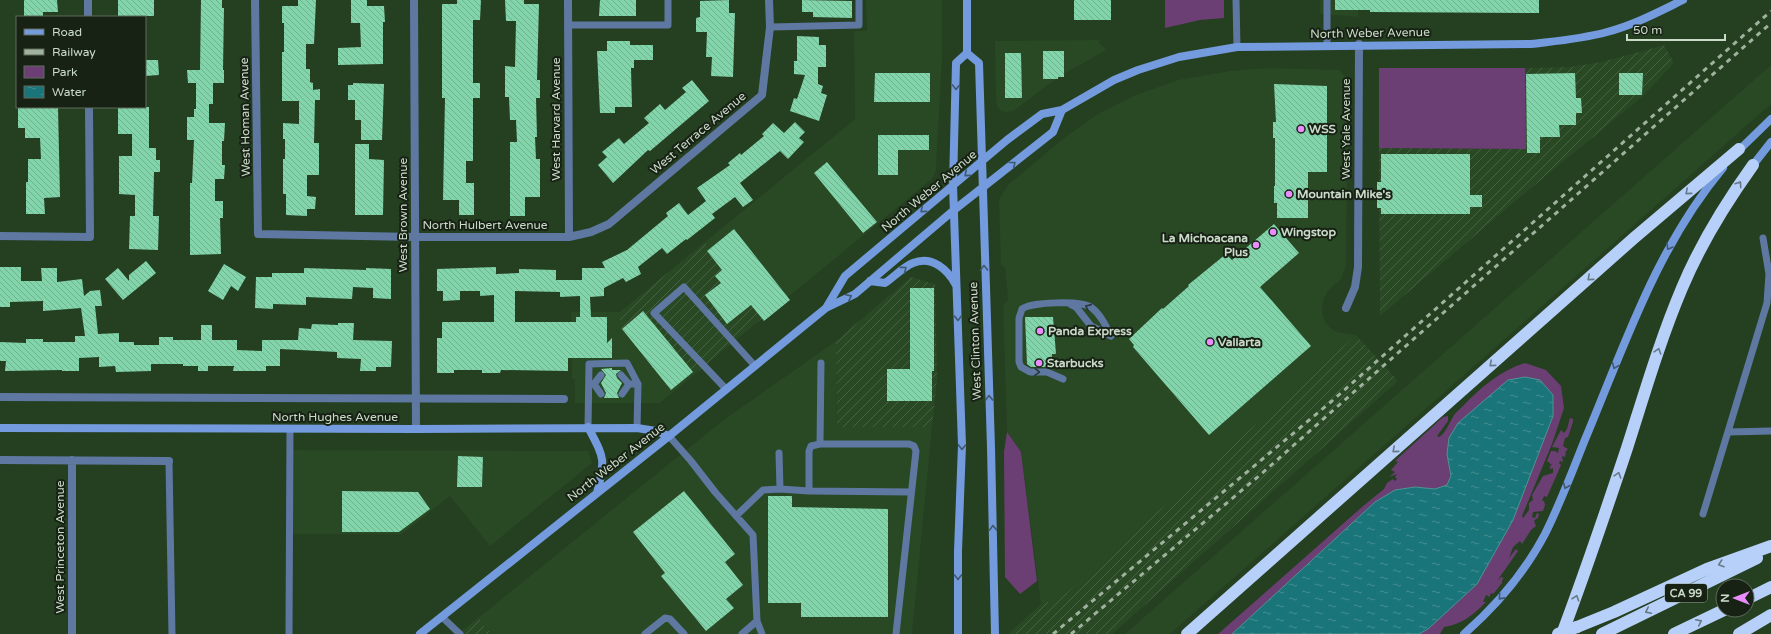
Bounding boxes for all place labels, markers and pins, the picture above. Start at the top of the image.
place label: WSS [1309,122,1337,136]
marker: WSS [1296,124,1306,134]
place label: Mountain Mike's [1297,187,1391,201]
marker: Mountain Mike's [1284,189,1294,199]
place label: Wingstop [1281,225,1336,240]
marker: Wingstop [1268,227,1278,237]
place label: La Michoacana Plus [1162,231,1248,259]
marker: La Michoacana Plus [1251,240,1261,250]
place label: Panda Express [1048,324,1132,339]
marker: Panda Express [1035,326,1045,336]
place label: Vallarta [1218,335,1261,349]
marker: Vallarta [1205,337,1215,347]
place label: Starbucks [1047,356,1104,370]
marker: Starbucks [1034,358,1044,368]

